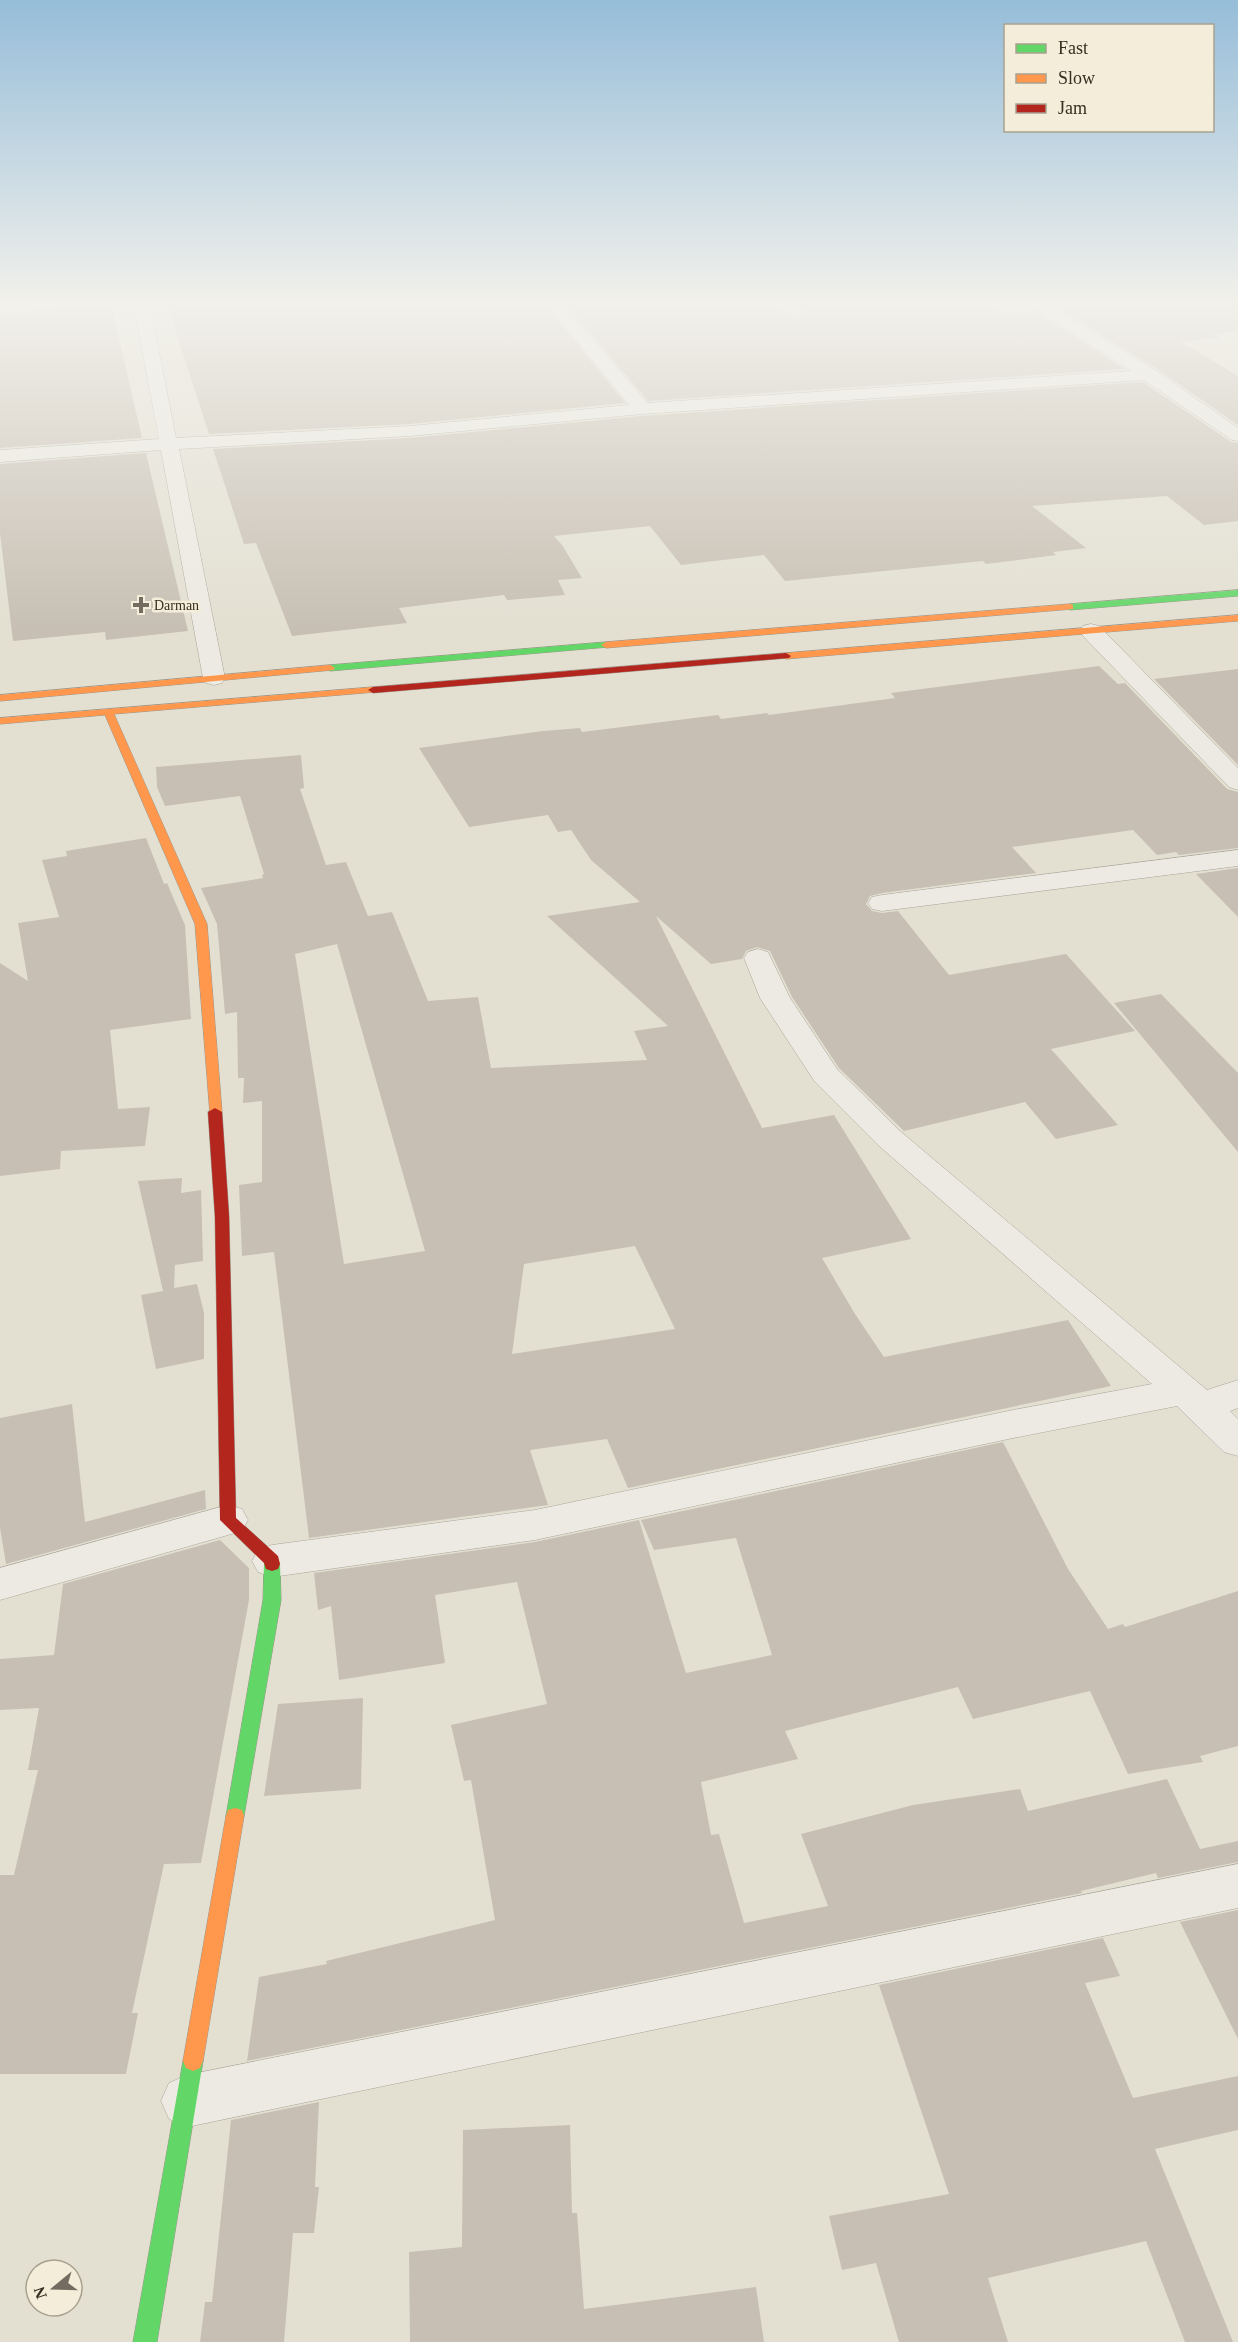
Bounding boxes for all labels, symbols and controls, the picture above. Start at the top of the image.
legend [1004,24,1214,132]
text: Fast [1058,38,1088,58]
text: Slow [1058,68,1095,88]
text: Jam [1058,98,1087,118]
marker: Darman [132,596,150,614]
place label: Darman [154,598,199,613]
north arrow [24,2258,84,2318]
text: N [30,2284,50,2301]

